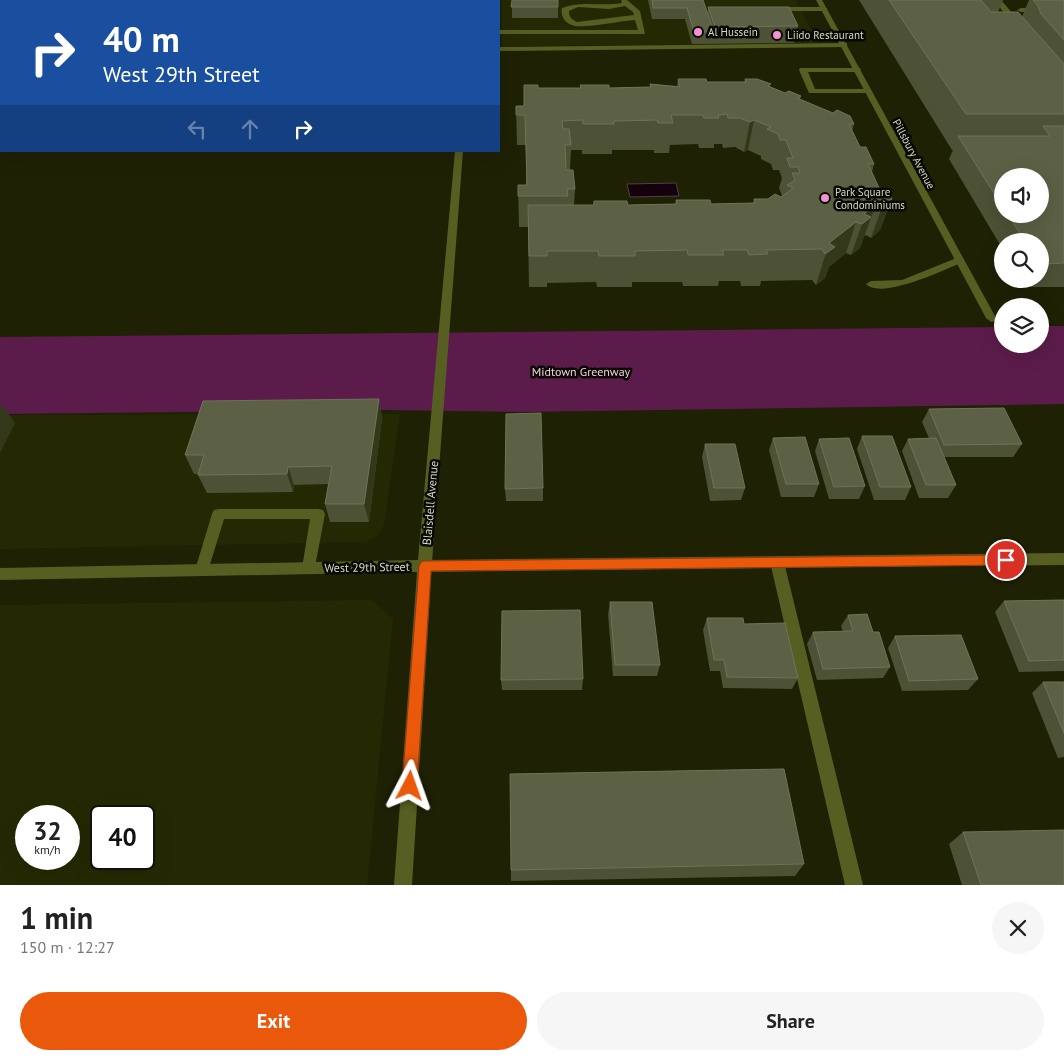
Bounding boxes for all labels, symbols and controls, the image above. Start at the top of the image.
text: 40 m [103,16,180,62]
icon: right [20,20,85,85]
place label: Al Hussein [708,25,758,39]
marker: Al Hussein [692,26,704,38]
place label: Liido Restaurant [787,28,864,42]
marker: Liido Restaurant [771,29,783,41]
text: West 29th Street [103,60,260,88]
icon: left [183,115,211,143]
icon: ahead [236,115,264,143]
icon: right [289,115,317,143]
street label: Pillsbury Avenue [890,117,939,192]
map controls [994,168,1049,353]
button: sound [994,168,1049,223]
place label: Park Square Condominiums [835,185,905,212]
marker: Park Square Condominiums [819,192,831,204]
button: search [994,233,1049,288]
button: layers [994,298,1049,353]
park label: Midtown Greenway [532,364,631,379]
street label: Blaisdell Avenue [419,460,441,546]
pin [985,539,1027,581]
icon: arrive [992,546,1020,574]
street label: West 29th Street [324,559,410,575]
position arrow [383,759,435,811]
speed limit sign: 40 [90,805,155,870]
text: 32 [33,815,62,847]
text: km/h [34,842,61,857]
text: 1 min [20,898,93,937]
button: close [992,902,1044,954]
text: 150 m · 12:27 [20,937,115,957]
button: Exit [20,992,527,1050]
button: Share [537,992,1044,1050]

